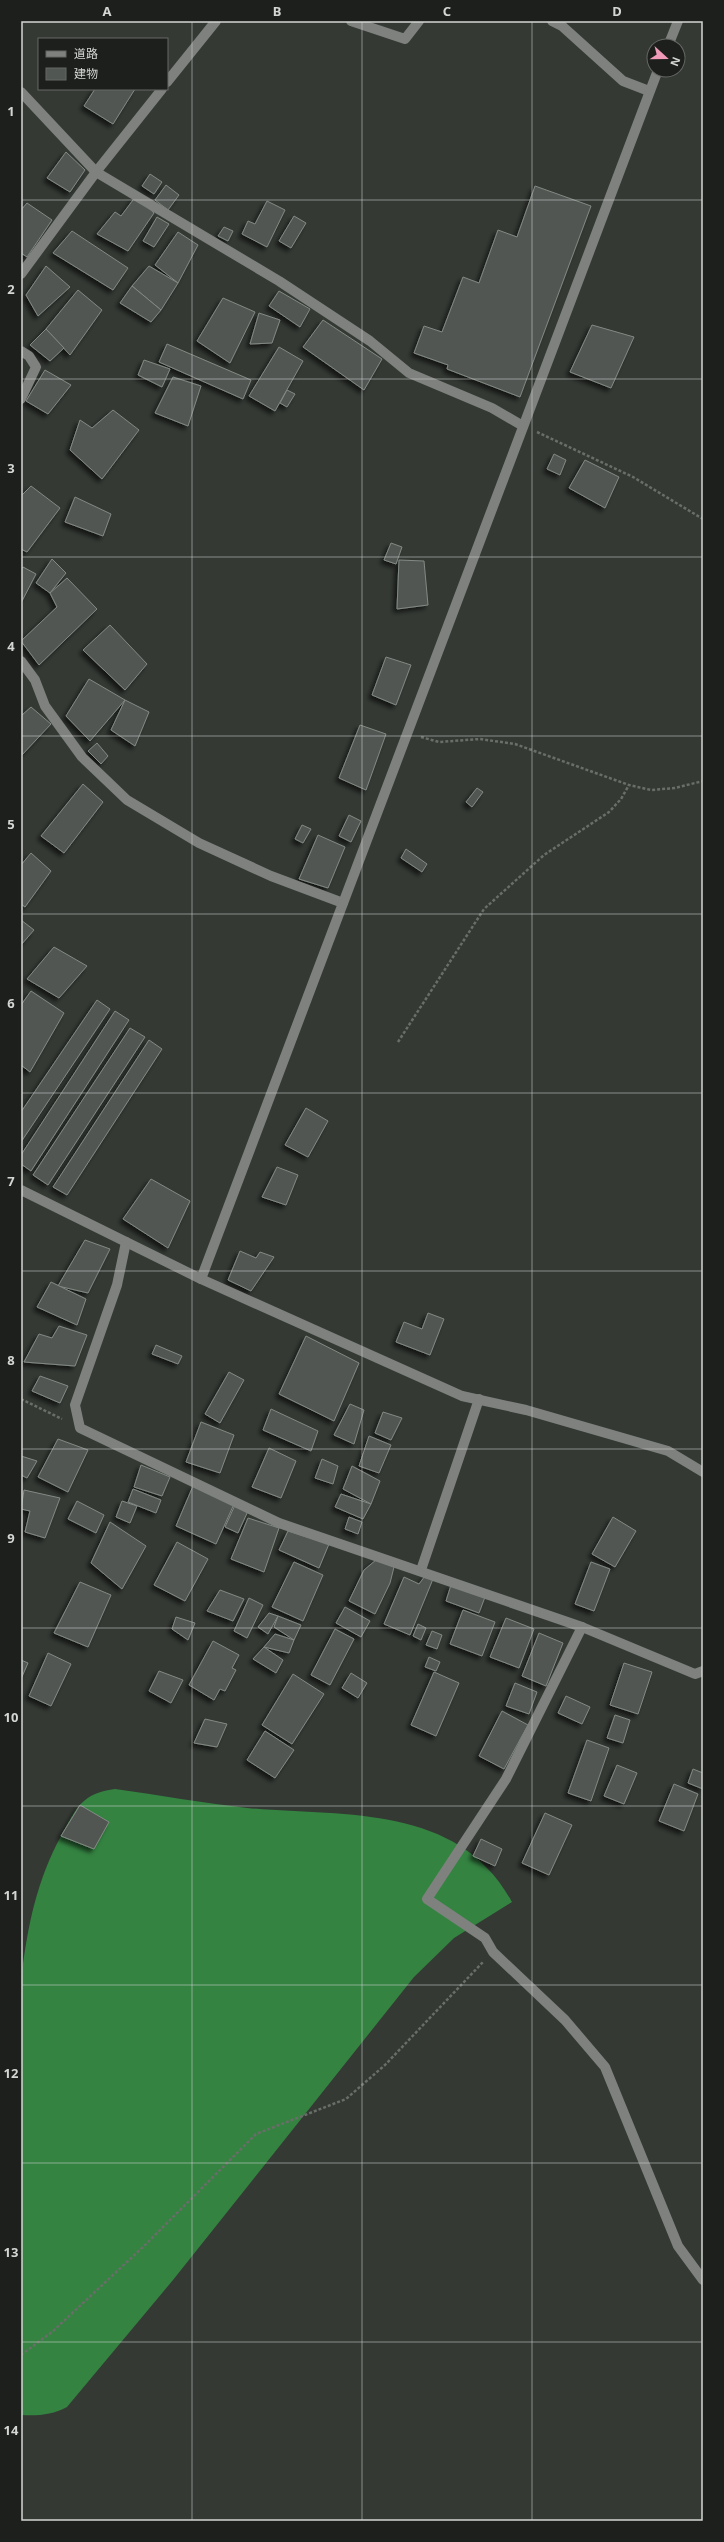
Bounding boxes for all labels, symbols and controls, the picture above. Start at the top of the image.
text: A [103,2,112,20]
text: B [273,2,281,20]
text: C [443,2,451,20]
text: D [612,2,622,20]
legend [38,38,168,90]
north arrow [646,38,686,78]
text: 道路 [74,45,98,62]
text: N [667,55,684,69]
text: 建物 [74,65,98,82]
text: 1 [7,102,15,120]
text: 2 [7,280,15,298]
text: 3 [7,459,15,477]
text: 4 [7,637,15,655]
text: 5 [7,815,15,833]
text: 6 [7,994,15,1012]
text: 7 [7,1172,15,1190]
text: 8 [7,1351,15,1369]
text: 9 [7,1529,15,1547]
text: 10 [4,1708,18,1726]
text: 11 [4,1886,18,1904]
text: 12 [4,2064,18,2082]
text: 13 [4,2243,18,2261]
text: 14 [4,2421,19,2439]

